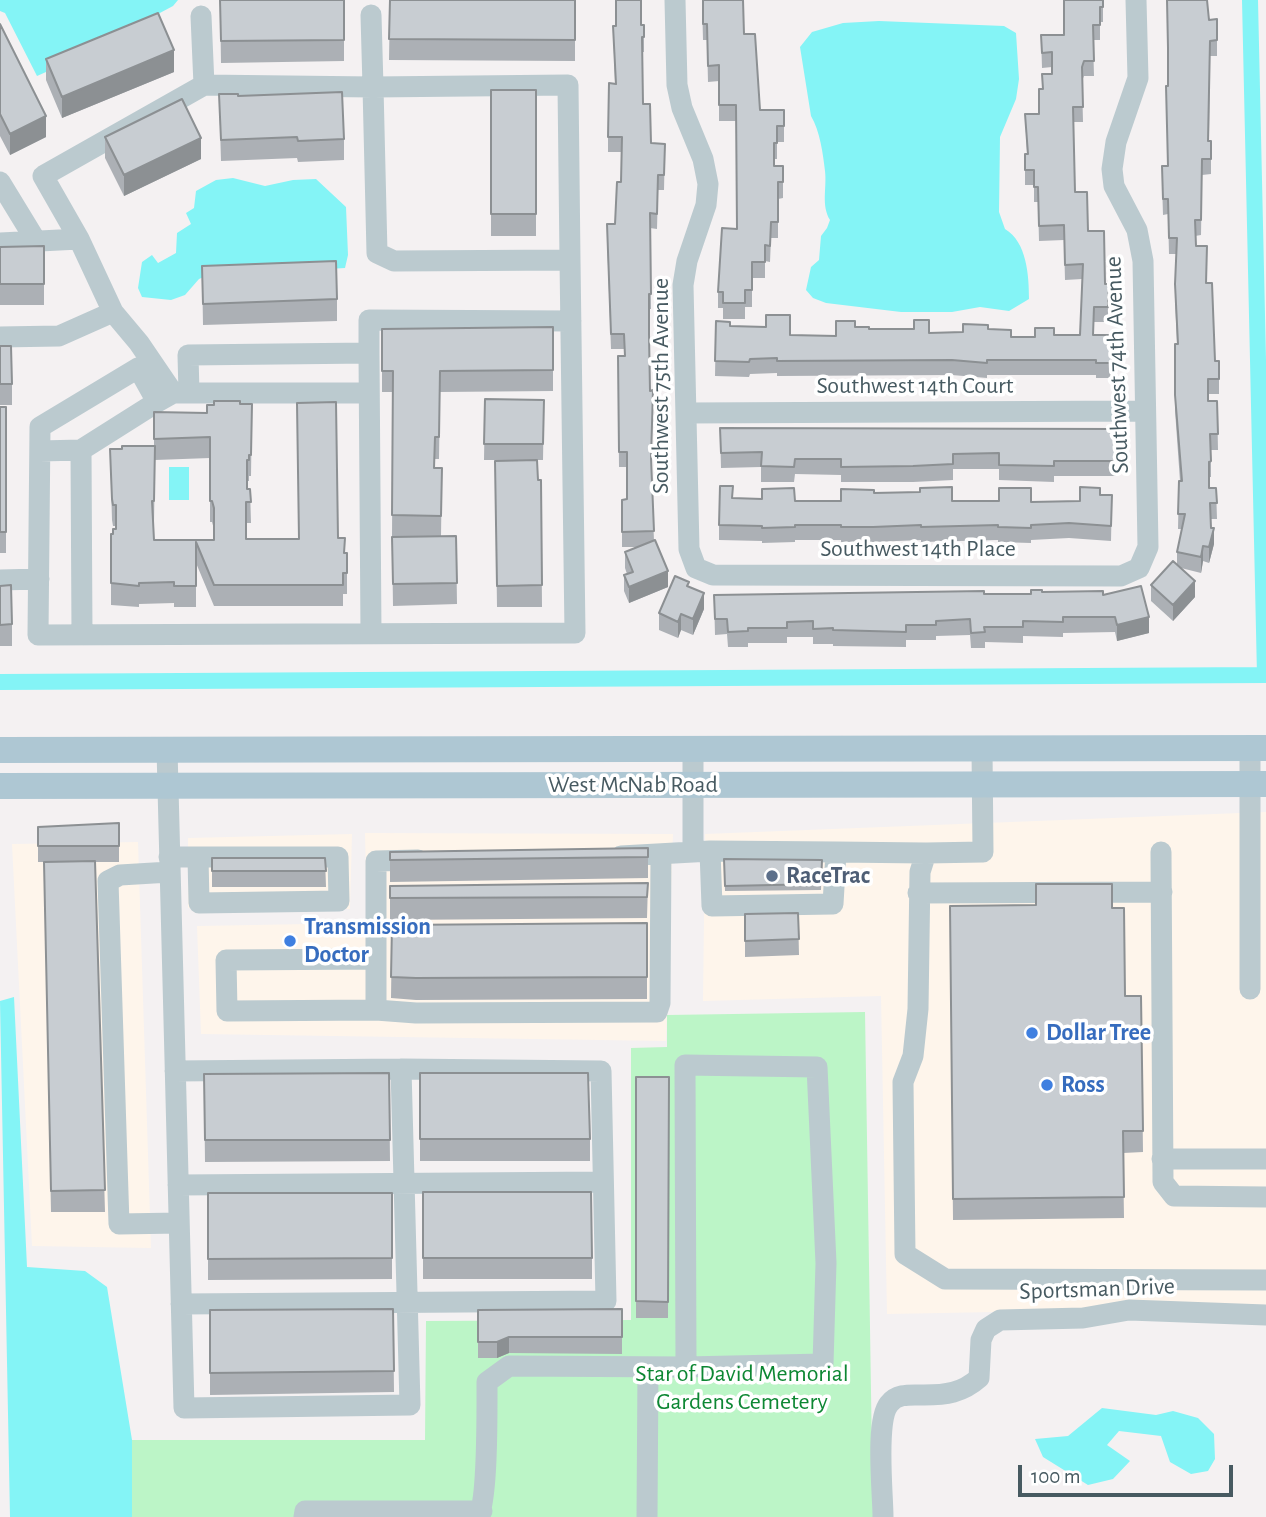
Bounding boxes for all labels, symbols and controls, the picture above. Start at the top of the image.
street label: Southwest 74th Avenue [1099,256,1135,474]
street label: Southwest 75th Avenue [647,278,675,494]
street label: Southwest 14th Court [816,372,1014,400]
street label: Southwest 14th Place [820,535,1016,563]
street label: West McNab Road [548,771,718,799]
place label: RaceTrac [786,862,870,890]
marker: RaceTrac [764,868,780,884]
place label: Transmission Doctor [304,913,431,969]
marker: Transmission Doctor [282,933,298,949]
place label: Dollar Tree [1046,1019,1151,1047]
marker: Dollar Tree [1024,1025,1040,1041]
place label: Ross [1061,1071,1105,1099]
marker: Ross [1039,1077,1055,1093]
street label: Sportsman Drive [1019,1272,1175,1306]
park label: Star of David Memorial Gardens Cemetery [635,1360,849,1416]
scale bar [1021,1450,1236,1494]
text: 100 m [1031,1466,1081,1487]

